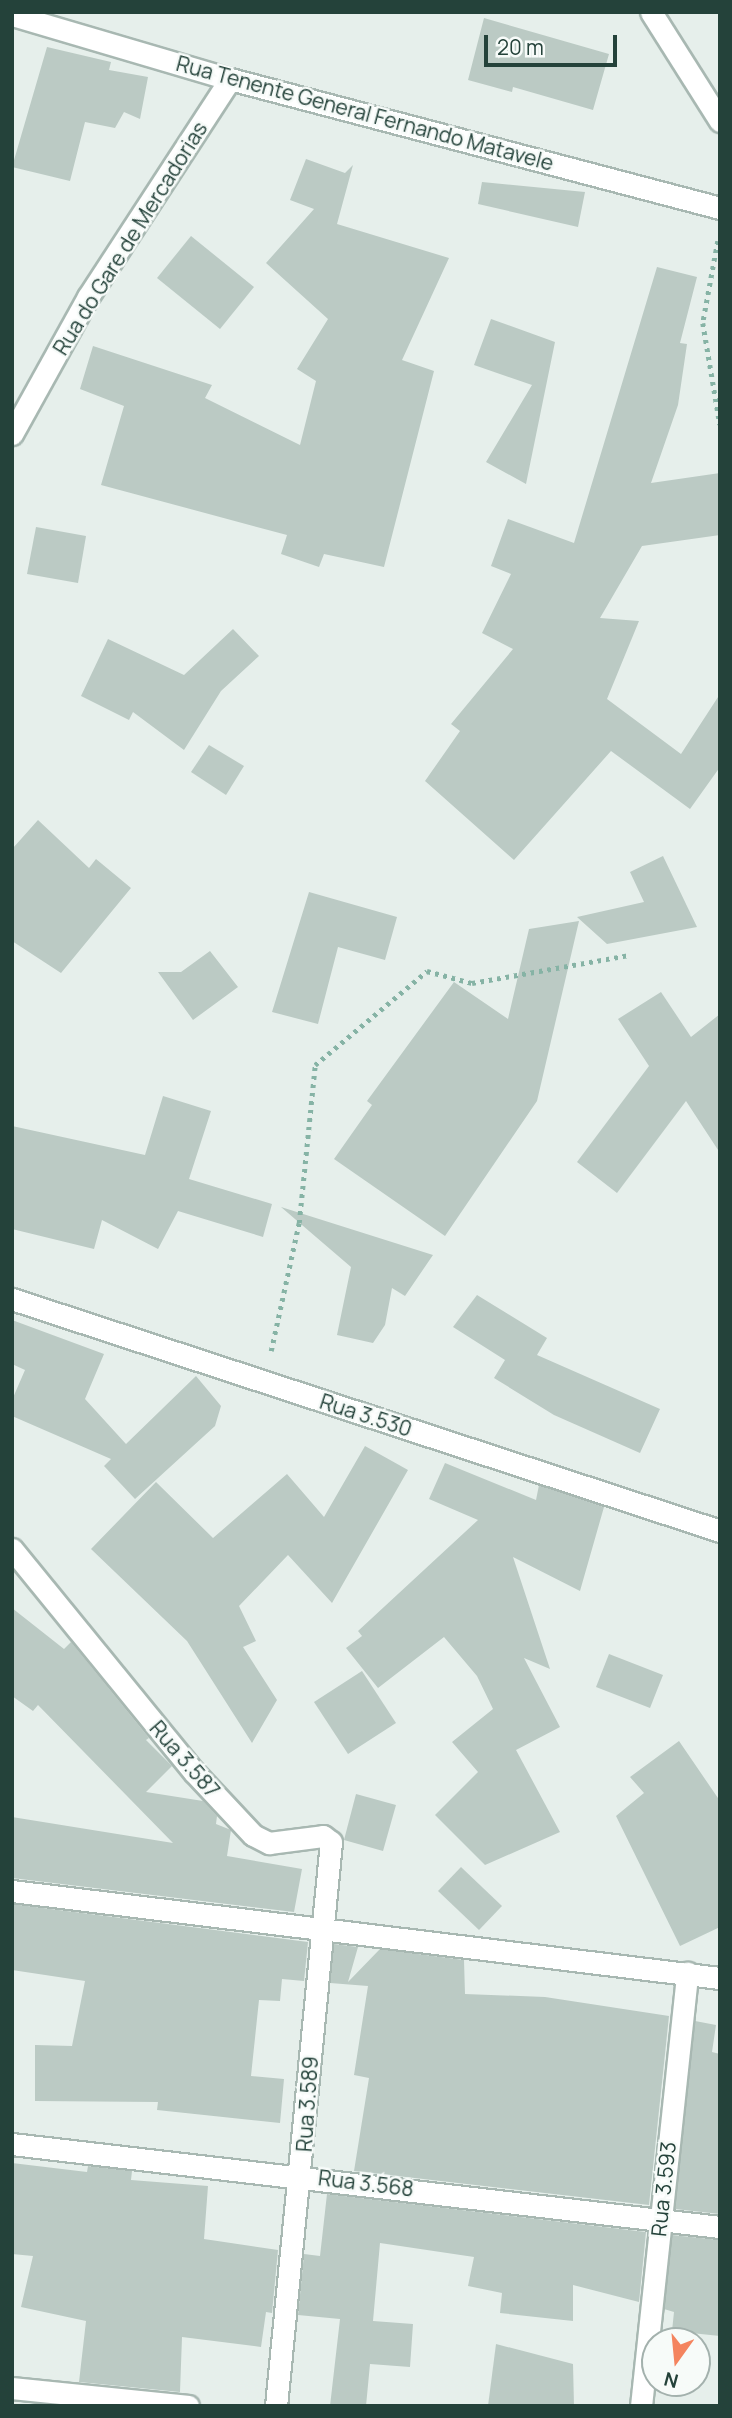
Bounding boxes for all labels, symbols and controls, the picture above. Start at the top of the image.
scale bar [487,21,620,65]
text: 20 m [497,33,544,61]
street label: Rua Tenente General Fernando Matavele [174,50,556,176]
street label: Rua do Gare de Mercadorias [48,117,212,359]
street label: Rua 3.530 [317,1388,415,1442]
street label: Rua 3.587 [145,1715,225,1803]
street label: Rua 3.589 [291,2055,323,2153]
street label: Rua 3.593 [645,2140,681,2238]
street label: Rua 3.568 [317,2165,415,2201]
north arrow [641,2327,711,2397]
text: N [661,2366,681,2395]

